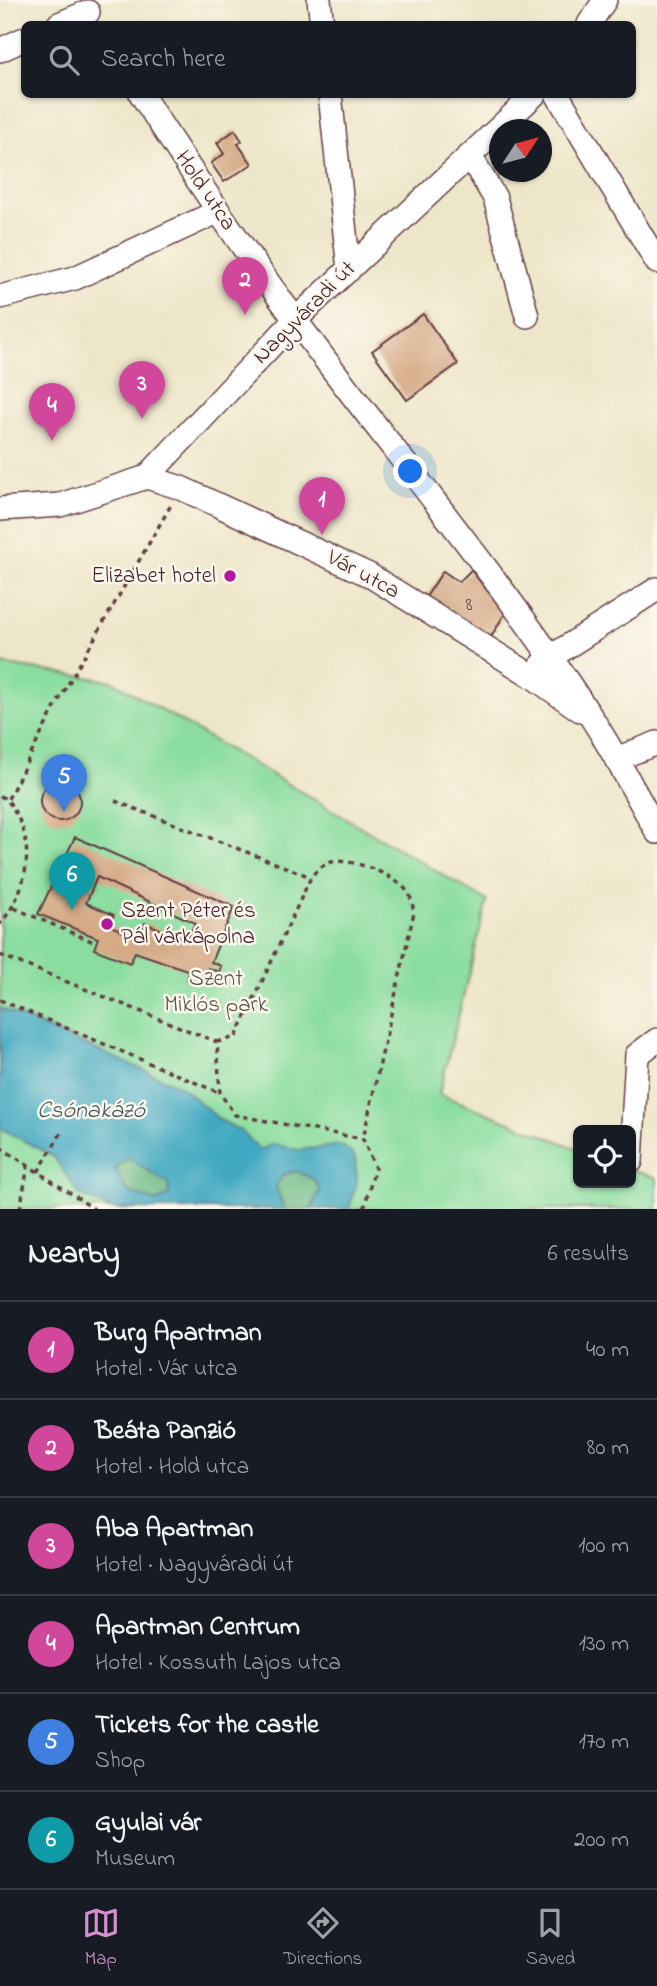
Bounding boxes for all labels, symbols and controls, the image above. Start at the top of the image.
search box [21,21,636,98]
icon: search [45,41,83,79]
text: Search here [101,41,226,79]
north arrow [489,119,552,182]
street label: Hold utca [166,144,244,238]
street label: Nagyváradi út [246,253,366,374]
pin: 2 [222,257,268,315]
pin: 3 [119,361,165,419]
pin: 4 [29,383,75,441]
your location [393,454,427,488]
pin: 1 [299,477,345,535]
street label: Vár utca [320,541,406,608]
place label: Elizabet hotel [91,560,216,593]
marker: Elizabet hotel [222,568,238,584]
house number: 8 [465,592,473,619]
pin: 5 [41,754,87,812]
pin: 6 [49,852,95,910]
place label: Szent Péter és Pál várkápolna [121,895,256,954]
marker: Szent Péter és Pál várkápolna [99,916,115,932]
park label: Szent Miklós park [164,963,269,1022]
water label: Csónakázó [37,1094,146,1129]
map controls [573,1125,636,1188]
button: locate [573,1125,636,1188]
text: Nearby [28,1233,120,1277]
text: 6 results [548,1238,629,1271]
text: Burg Apartman [95,1315,262,1353]
text: 1 [47,1334,55,1367]
text: 40 m [586,1334,629,1367]
text: Hotel · Vár utca [95,1353,237,1386]
text: Beáta Panzió [95,1413,236,1451]
text: 2 [45,1432,57,1465]
text: 80 m [587,1432,629,1465]
text: Hotel · Hold utca [95,1451,249,1484]
text: Aba Apartman [95,1511,253,1549]
text: 3 [46,1530,56,1563]
text: 100 m [578,1530,629,1563]
text: Hotel · Nagyváradi út [95,1549,293,1582]
text: Apartman Centrum [95,1609,300,1647]
text: 4 [46,1628,56,1661]
text: 130 m [579,1628,629,1661]
text: Hotel · Kossuth Lajos utca [95,1647,341,1680]
text: Tickets for the castle [95,1707,319,1745]
text: 5 [44,1726,58,1759]
text: 170 m [579,1726,629,1759]
text: Shop [95,1745,145,1778]
text: Gyulai vár [95,1805,201,1843]
text: 6 [46,1824,56,1857]
text: 200 m [574,1824,629,1857]
text: Museum [95,1843,175,1876]
tab: Map [82,1904,120,1973]
tab: Directions [283,1904,362,1973]
tab: Saved [526,1904,575,1973]

